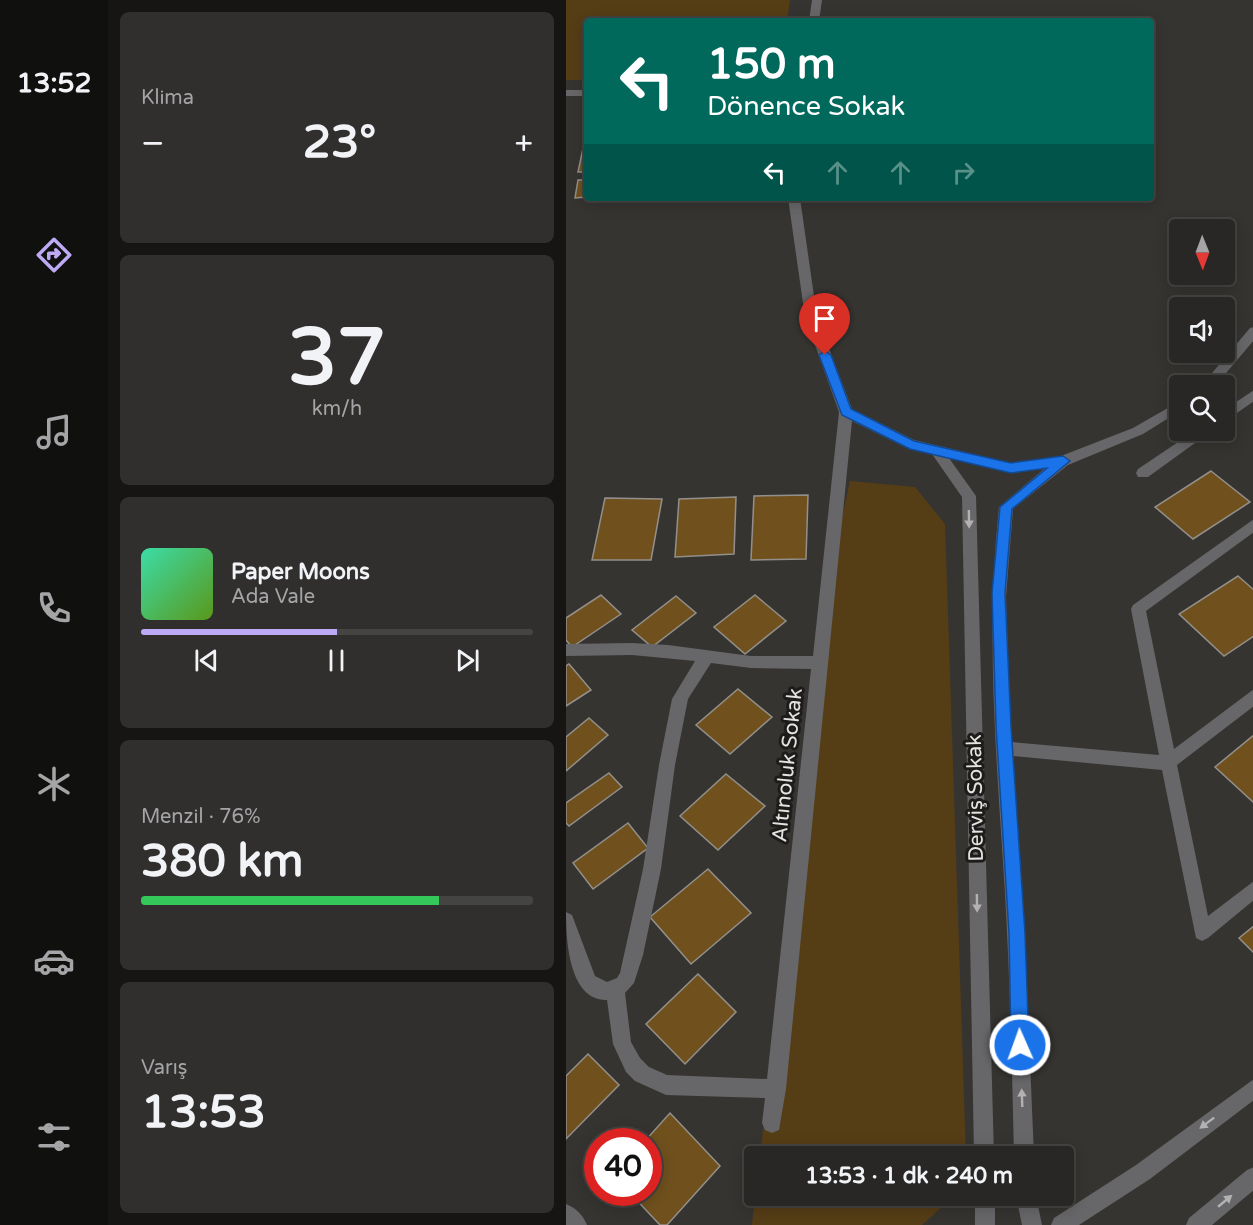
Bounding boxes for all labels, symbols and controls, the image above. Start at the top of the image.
text: 150 m [707,39,836,90]
icon: left [608,42,686,120]
text: 13:52 [17,67,91,100]
text: Klima [141,86,194,110]
text: Dönence Sokak [707,90,905,123]
text: 23° [303,116,376,170]
text: − [141,124,165,163]
text: + [514,124,533,163]
icon: left [758,156,791,189]
icon: ahead [821,156,854,189]
icon: ahead [884,156,917,189]
icon: right [947,156,980,189]
north arrow [1169,219,1235,285]
map controls [1169,219,1235,441]
icon: directions [33,234,75,276]
pin [799,293,850,355]
button: sound [1169,297,1235,363]
icon: arrive [808,302,841,335]
text: 37 [288,311,386,405]
button: search [1169,375,1235,441]
text: km/h [312,397,362,421]
icon: music [33,411,75,453]
one-way arrow [965,510,974,529]
text: Paper Moons [231,559,370,585]
text: Ada Vale [231,585,315,609]
icon: phone [33,587,75,629]
icon: previous [190,644,223,677]
icon: pause [320,644,353,677]
icon: next [451,644,484,677]
street label: Altınoluk Sokak [767,687,808,843]
street label: Derviş Sokak [962,734,989,862]
icon: climate [33,763,75,805]
text: Menzil · 76% [141,805,260,829]
text: 380 km [141,835,303,889]
one-way arrow [972,894,982,913]
icon: car [33,940,75,982]
position arrow [988,1013,1052,1077]
text: Varış [141,1056,187,1080]
text: 13:53 [141,1086,266,1140]
one-way arrow [1017,1089,1026,1108]
icon: filters [33,1116,75,1158]
one-way arrow [1199,1117,1215,1129]
speed limit sign: 40 [584,1128,662,1206]
text: 13:53 · 1 dk · 240 m [805,1163,1013,1189]
one-way arrow [1217,1195,1232,1208]

